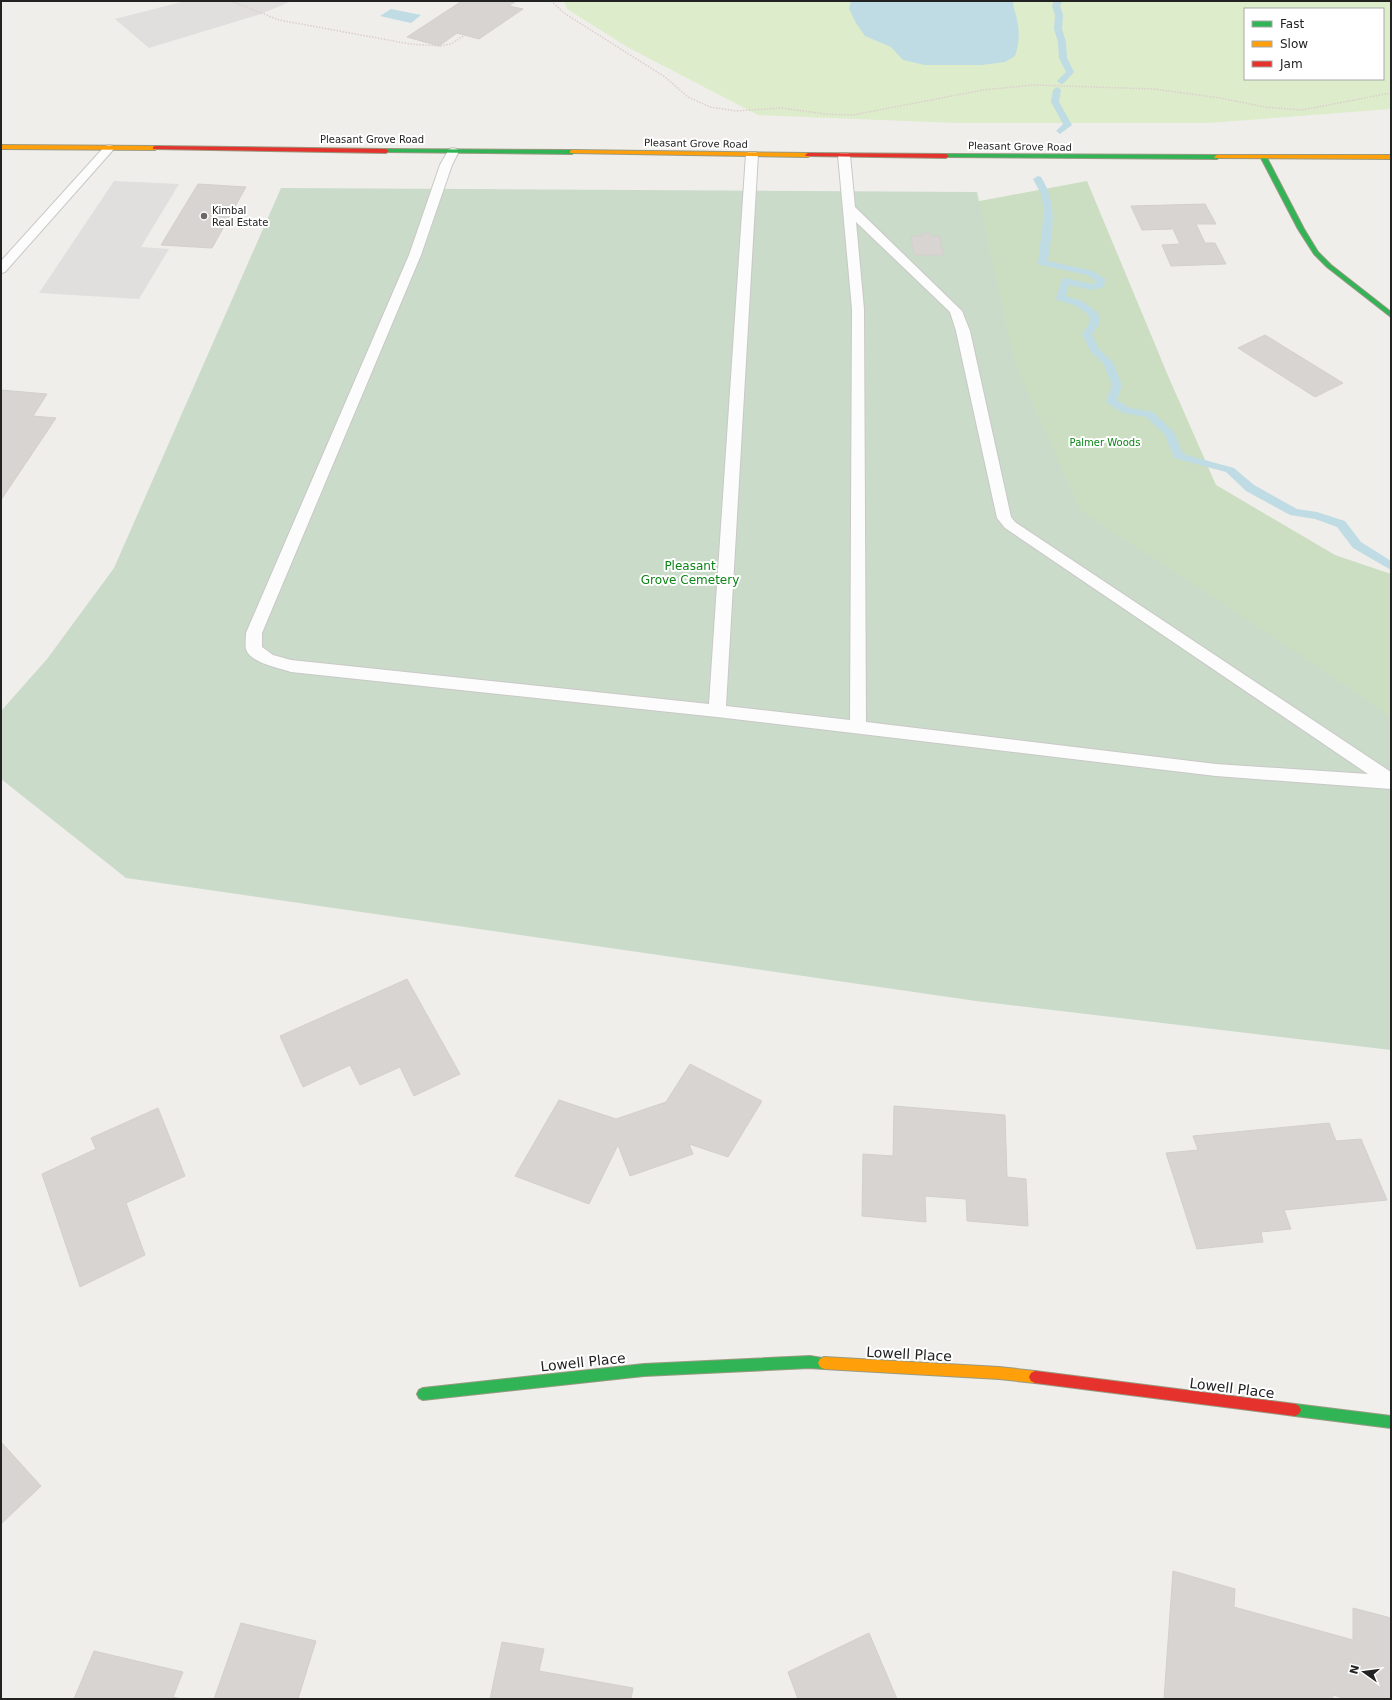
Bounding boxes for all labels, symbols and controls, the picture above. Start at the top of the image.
legend [1244,8,1384,80]
text: Fast [1280,17,1304,31]
text: Slow [1280,37,1308,51]
text: Jam [1279,57,1303,71]
street label: Pleasant Grove Road [320,134,424,145]
street label: Pleasant Grove Road [644,137,748,150]
street label: Pleasant Grove Road [968,140,1072,153]
place label: Kimbal Real Estate [212,205,268,228]
marker: Kimbal Real Estate [199,211,209,221]
park label: Palmer Woods [1070,437,1140,448]
park label: Pleasant Grove Cemetery [641,559,739,587]
street label: Lowell Place [866,1344,952,1364]
street label: Lowell Place [540,1350,626,1374]
street label: Lowell Place [1189,1375,1275,1401]
north arrow [1344,1652,1384,1692]
text: N [1347,1664,1362,1676]

